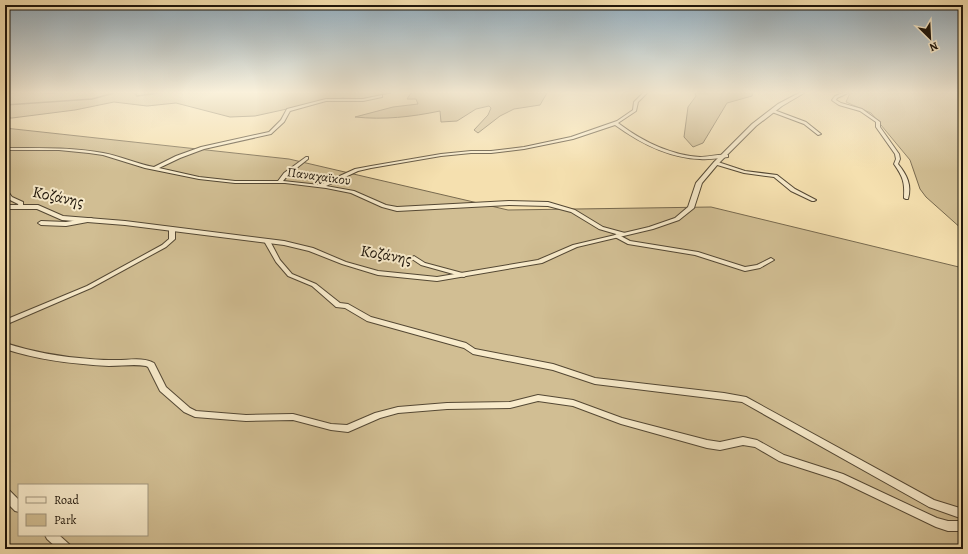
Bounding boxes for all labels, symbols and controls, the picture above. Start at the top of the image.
north arrow [910,18,950,58]
text: N [927,38,941,55]
street label: Παναχαϊκου [286,163,352,189]
street label: Κοζάνης [30,181,86,213]
street label: Κοζάνης [359,240,414,270]
legend [18,484,148,536]
text: Road [54,492,80,508]
text: Park [54,512,77,528]

